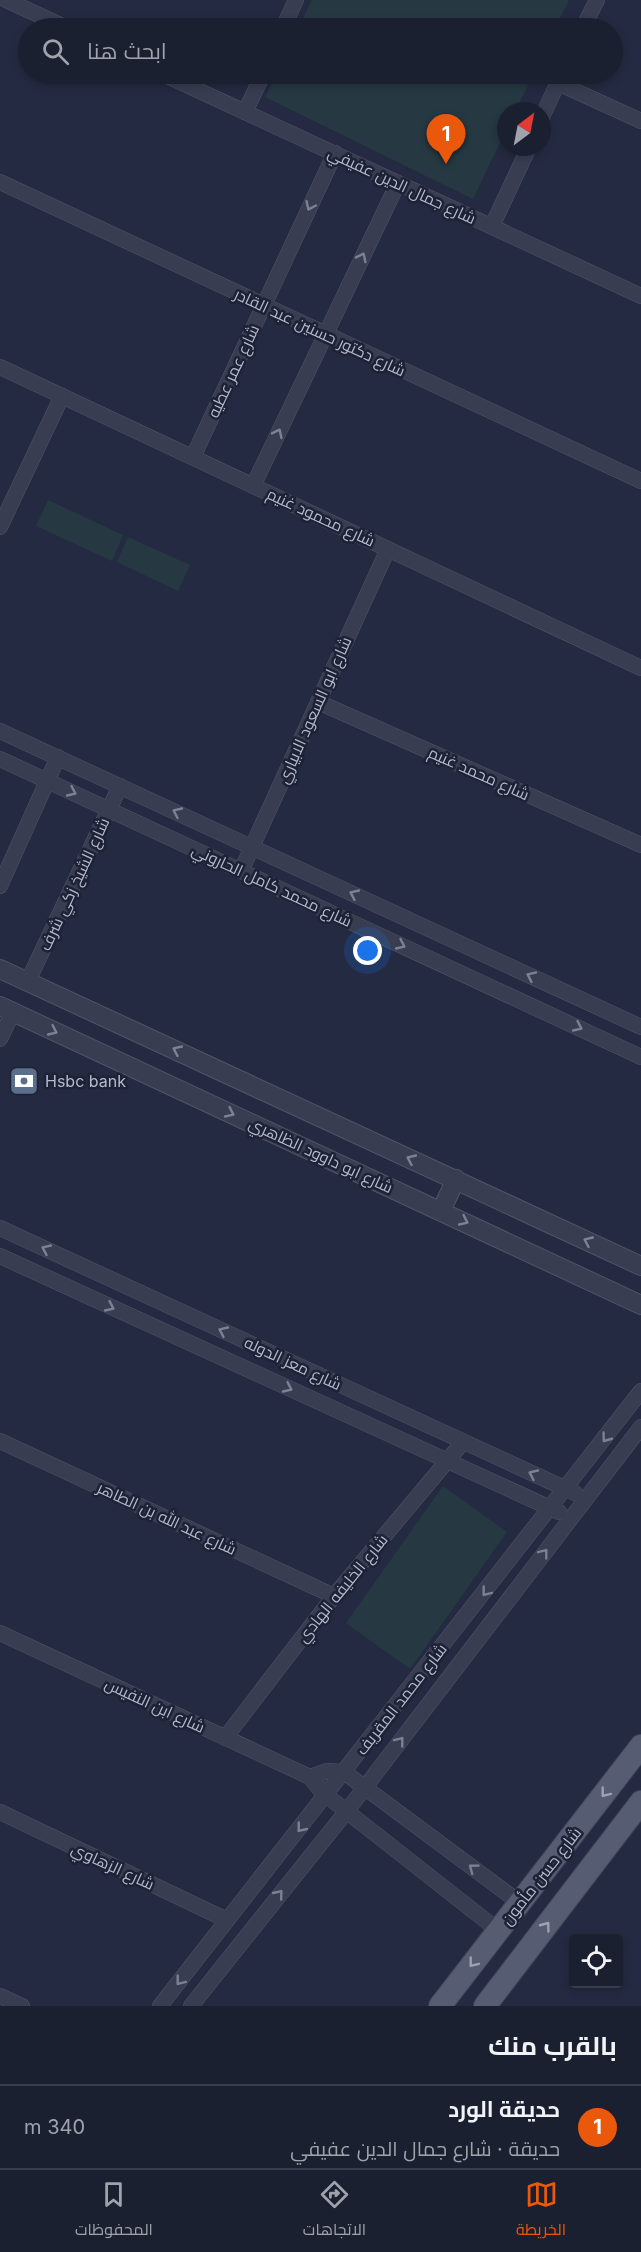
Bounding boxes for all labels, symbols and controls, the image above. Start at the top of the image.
search box [18,18,623,84]
icon: search [39,35,72,68]
text: ابحث هنا [87,38,167,64]
north arrow [497,102,551,156]
pin: 1 [426,114,466,164]
street label: شارع جمال الدين عفيفي [323,142,479,232]
one-way arrow [306,200,318,211]
one-way arrow [355,252,367,263]
street label: شارع دكتور حسنين عبد القادر [230,283,409,382]
street label: شارع عمر عطيه [203,321,265,422]
one-way arrow [271,428,283,439]
street label: شارع محمود غنيم [263,483,378,553]
street label: شارع ابو السعود الابياري [273,633,359,788]
street label: شارع محمد غنيم [424,742,533,806]
one-way arrow [66,785,77,797]
one-way arrow [172,808,183,820]
street label: شارع الشيخ زكي شرف [34,814,117,955]
street label: شارع محمد كامل الحاروني [187,839,355,935]
one-way arrow [349,889,360,901]
your location [353,936,382,965]
one-way arrow [395,938,406,950]
one-way arrow [526,971,537,983]
one-way arrow [572,1020,583,1032]
one-way arrow [47,1024,58,1036]
one-way arrow [173,1046,184,1058]
bank icon: Hsbc bank [8,1065,40,1097]
place label: Hsbc bank [45,1071,126,1091]
one-way arrow [224,1106,235,1118]
street label: شارع ابو داوود الظاهري [244,1113,396,1201]
one-way arrow [407,1154,418,1166]
one-way arrow [458,1214,469,1226]
one-way arrow [584,1237,595,1249]
one-way arrow [41,1245,52,1257]
one-way arrow [104,1299,115,1311]
one-way arrow [218,1326,229,1338]
street label: شارع معز الدوله [240,1332,345,1396]
one-way arrow [281,1381,292,1393]
one-way arrow [602,1431,613,1442]
one-way arrow [529,1469,540,1481]
street label: شارع عبد الله بن الطاهر [92,1477,240,1561]
street label: شارع الخليفه الهادي [292,1530,395,1649]
one-way arrow [537,1548,548,1559]
one-way arrow [482,1585,493,1596]
street label: شارع محمد المقريف [351,1639,452,1760]
street label: شارع ابن النفيس [101,1673,208,1739]
one-way arrow [393,1736,404,1747]
one-way arrow [602,1786,613,1797]
one-way arrow [297,1821,308,1832]
street label: شارع حسن مأمون [497,1823,587,1930]
street label: شارع الزهاوي [67,1838,158,1898]
one-way arrow [469,1864,480,1875]
one-way arrow [272,1890,283,1901]
one-way arrow [539,1922,550,1933]
map controls [569,1934,623,1988]
button: locate [569,1934,623,1988]
one-way arrow [470,1957,481,1968]
one-way arrow [176,1974,187,1985]
text: بالقرب منك [488,2030,617,2061]
text: حديقة الورد [448,2096,560,2122]
text: 340 m [24,2115,85,2139]
text: 1 [593,2115,602,2139]
text: حديقة · شارع جمال الدين عفيفي [290,2137,560,2161]
tab: المحفوظات [75,2178,153,2244]
tab: الاتجاهات [303,2178,366,2244]
tab: الخريطة [516,2178,566,2244]

